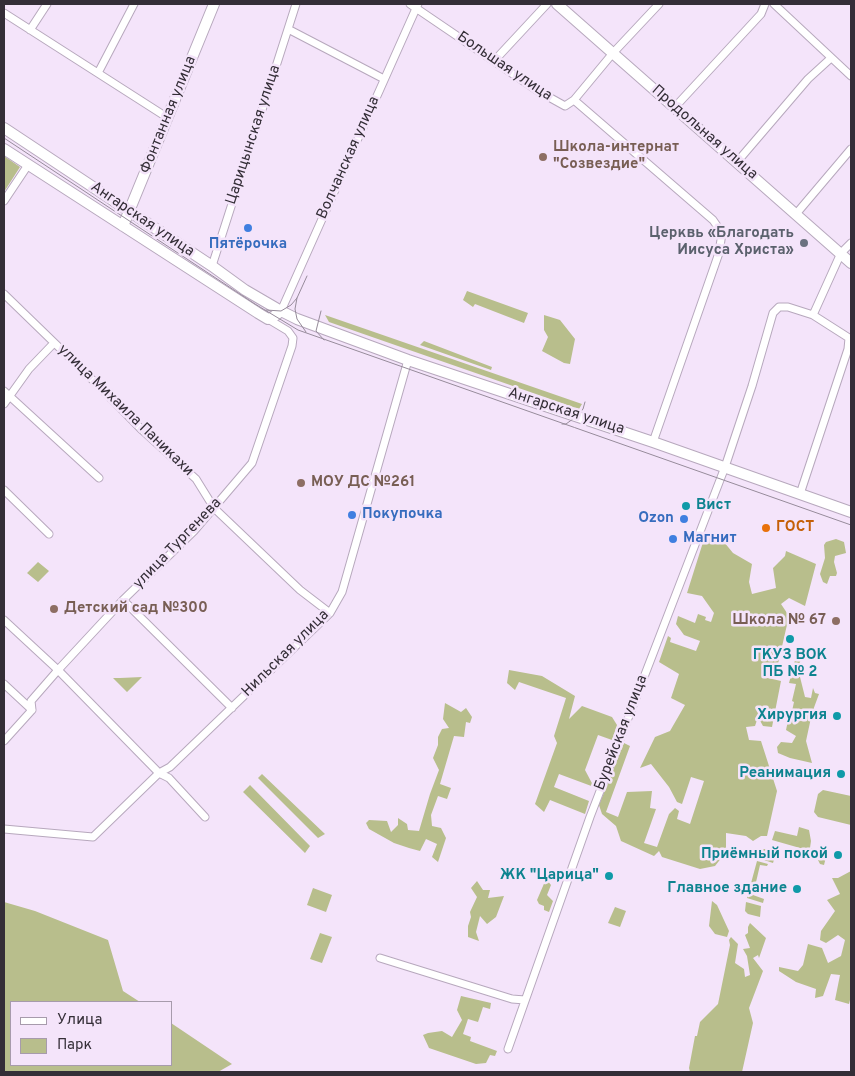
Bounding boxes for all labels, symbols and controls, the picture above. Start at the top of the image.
street label: Большая улица [453,29,555,105]
street label: Фонтанная улица [137,54,201,176]
street label: Царицынская улица [223,63,285,207]
street label: Продольная улица [647,82,761,184]
street label: Волчанская улица [314,94,384,222]
place label: Школа-интернат "Созвездие" [553,139,679,174]
marker: Школа-интернат "Созвездие" [537,151,549,163]
street label: Ангарская улица [87,179,197,261]
marker: Пятёрочка [242,222,254,234]
place label: Церквь «Благодать Иисуса Христа» [649,225,794,260]
place label: Пятёрочка [209,236,287,254]
marker: Церквь «Благодать Иисуса Христа» [798,237,810,249]
street label: улица Михаила Паникахи [53,341,197,481]
street label: Ангарская улица [506,385,626,439]
place label: МОУ ДС №261 [311,474,415,492]
marker: МОУ ДС №261 [295,477,307,489]
street label: улица Тургенева [130,495,226,593]
place label: Вист [696,497,731,515]
marker: Вист [680,500,692,512]
place label: Покупочка [362,506,443,524]
marker: Покупочка [346,509,358,521]
place label: Ozon [638,510,674,528]
marker: Ozon [678,513,690,525]
place label: ГОСТ [776,519,814,537]
marker: ГОСТ [760,522,772,534]
place label: Магнит [683,530,736,548]
marker: Магнит [667,533,679,545]
place label: Детский сад №300 [64,600,208,618]
marker: Детский сад №300 [48,603,60,615]
street label: Нильская улица [239,607,333,701]
place label: Школа № 67 [732,612,826,630]
marker: Школа № 67 [830,615,842,627]
marker: ГКУЗ ВОК ПБ № 2 [784,633,796,645]
place label: ГКУЗ ВОК ПБ № 2 [753,647,827,682]
street label: Бурейская улица [592,673,652,793]
place label: Хирургия [757,707,827,725]
marker: Хирургия [831,710,843,722]
place label: Реанимация [739,765,831,783]
marker: Реанимация [835,768,847,780]
place label: Приёмный покой [701,846,828,864]
marker: Приёмный покой [832,849,844,861]
place label: ЖК "Царица" [500,867,599,885]
marker: ЖК "Царица" [603,870,615,882]
place label: Главное здание [667,880,787,898]
marker: Главное здание [791,883,803,895]
legend [10,1001,172,1066]
text: Улица [57,1011,102,1030]
text: Парк [57,1036,92,1055]

